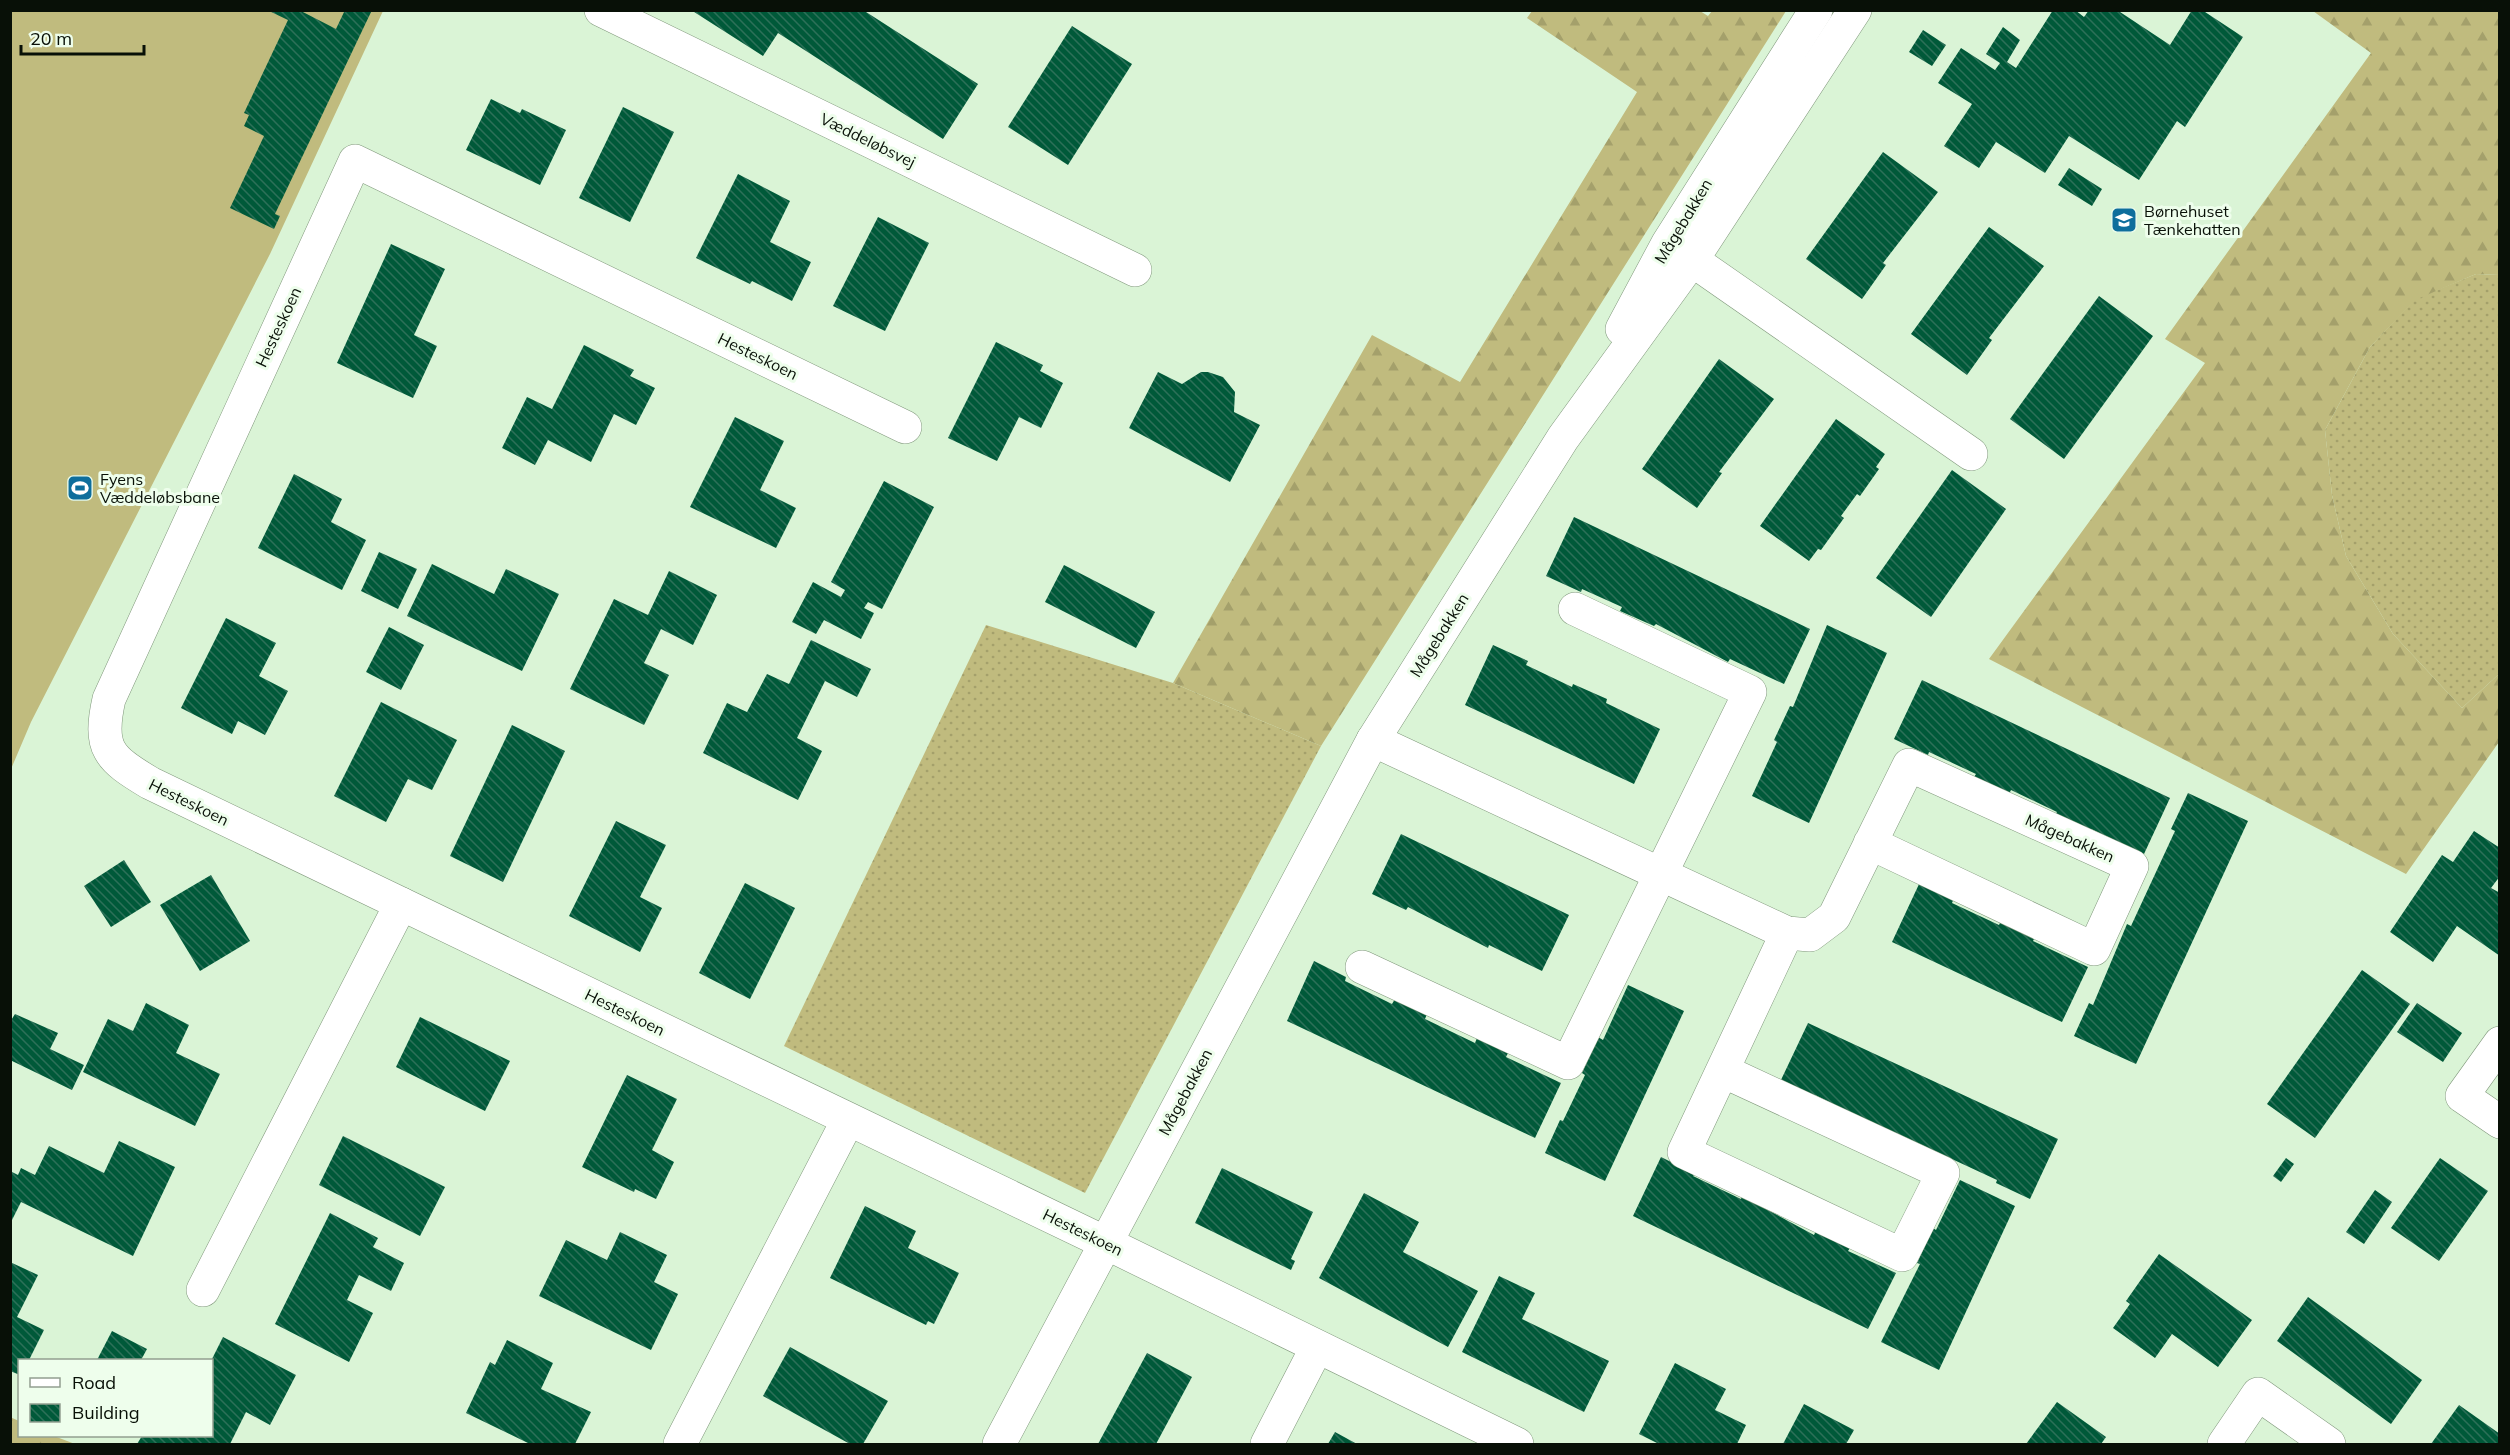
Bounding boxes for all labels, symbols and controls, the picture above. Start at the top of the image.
scale bar [21,18,144,56]
text: 20 m [30,27,72,50]
street label: Væddeløbsvej [817,108,919,172]
street label: Mågebakken [1650,175,1716,267]
place label: Børnehuset Tænkehatten [2144,201,2241,239]
school or university icon: Børnehuset Tænkehatten [2109,205,2139,235]
street label: Hesteskoen [251,284,305,370]
street label: Hesteskoen [715,328,801,384]
place label: Fyens Væddeløbsbane [100,469,220,507]
sports icon: Fyens Væddeløbsbane [65,473,95,503]
street label: Mågebakken [1405,589,1473,681]
street label: Hesteskoen [146,774,232,830]
street label: Mågebakken [2022,809,2118,867]
street label: Hesteskoen [582,984,668,1040]
street label: Mågebakken [1154,1045,1216,1139]
street label: Hesteskoen [1040,1204,1126,1260]
legend [18,1359,213,1437]
text: Road [72,1371,116,1394]
text: Building [72,1401,140,1424]

